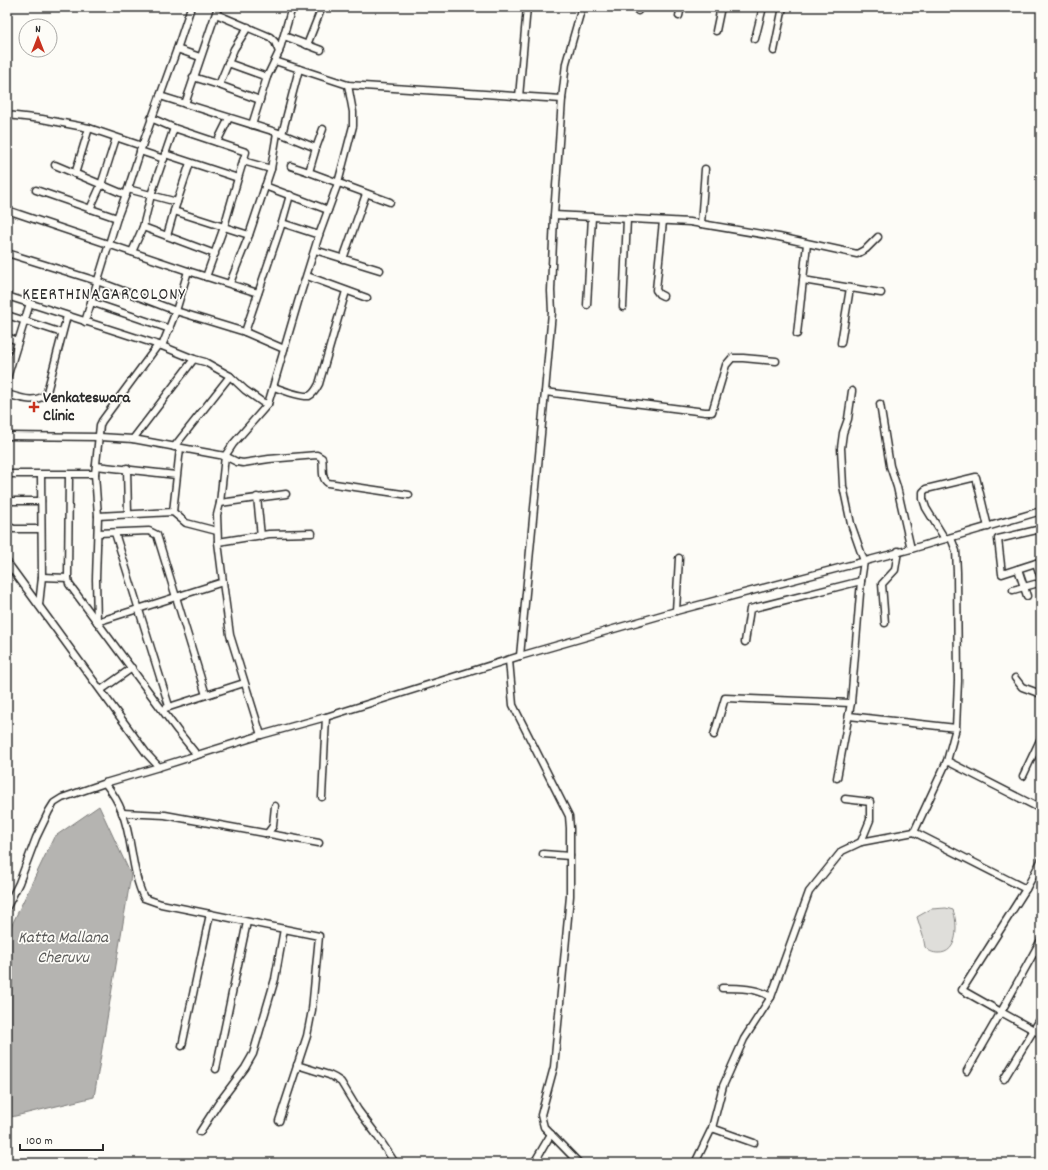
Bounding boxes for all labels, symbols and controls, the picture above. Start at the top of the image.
north arrow [18,18,58,58]
text: N [35,22,41,38]
district label: KEERTHINAGARCOLONY [22,284,186,308]
place label: Venkateswara Clinic [43,387,132,428]
marker: Venkateswara Clinic [28,401,40,413]
water label: Katta Mallana Cheruvu [18,927,109,971]
scale bar [20,1126,103,1152]
text: 100 m [26,1133,53,1150]

